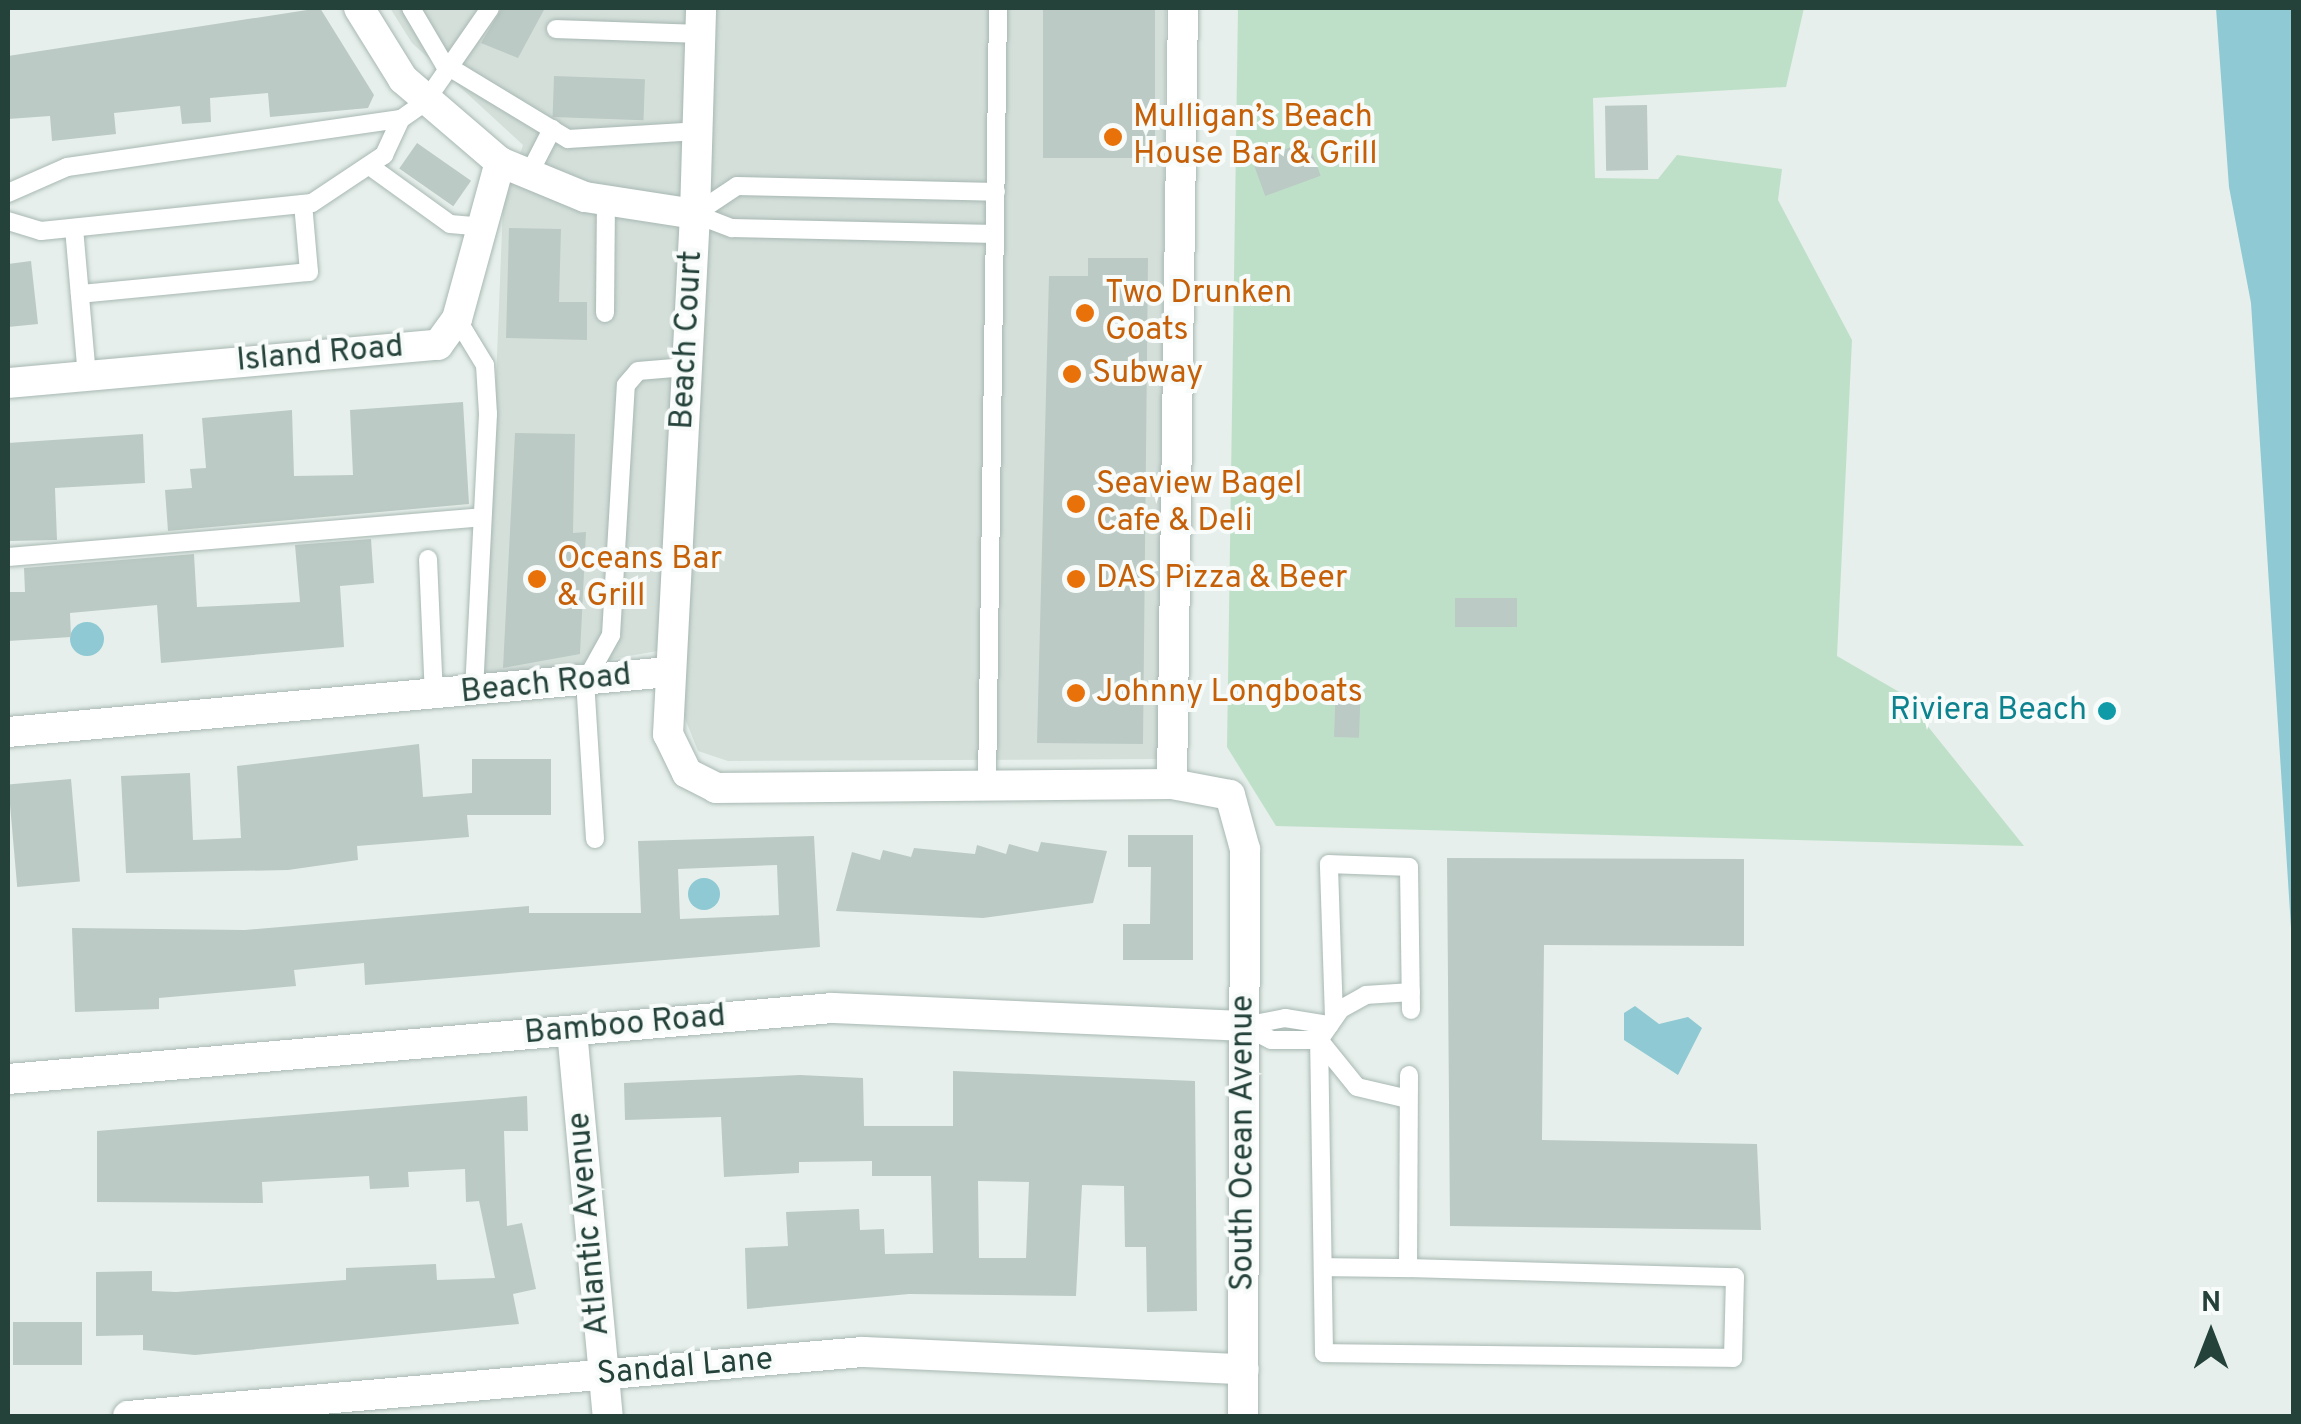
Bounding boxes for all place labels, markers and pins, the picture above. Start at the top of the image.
place label: Mulligan’s Beach House Bar & Grill [1133,100,1378,175]
marker: Mulligan’s Beach House Bar & Grill [1102,126,1124,148]
place label: Two Drunken Goats [1105,276,1292,351]
marker: Two Drunken Goats [1074,302,1096,324]
place label: Subway [1092,355,1203,393]
marker: Subway [1061,363,1083,385]
place label: Seaview Bagel Cafe & Deli [1096,467,1302,542]
marker: Seaview Bagel Cafe & Deli [1065,493,1087,515]
place label: Oceans Bar & Grill [557,542,722,617]
place label: DAS Pizza & Beer [1096,560,1347,598]
marker: Oceans Bar & Grill [526,568,548,590]
marker: DAS Pizza & Beer [1065,568,1087,590]
place label: Johnny Longboats [1096,674,1363,712]
marker: Johnny Longboats [1065,682,1087,704]
place label: Riviera Beach [1890,692,2087,730]
marker: Riviera Beach [2096,700,2118,722]

